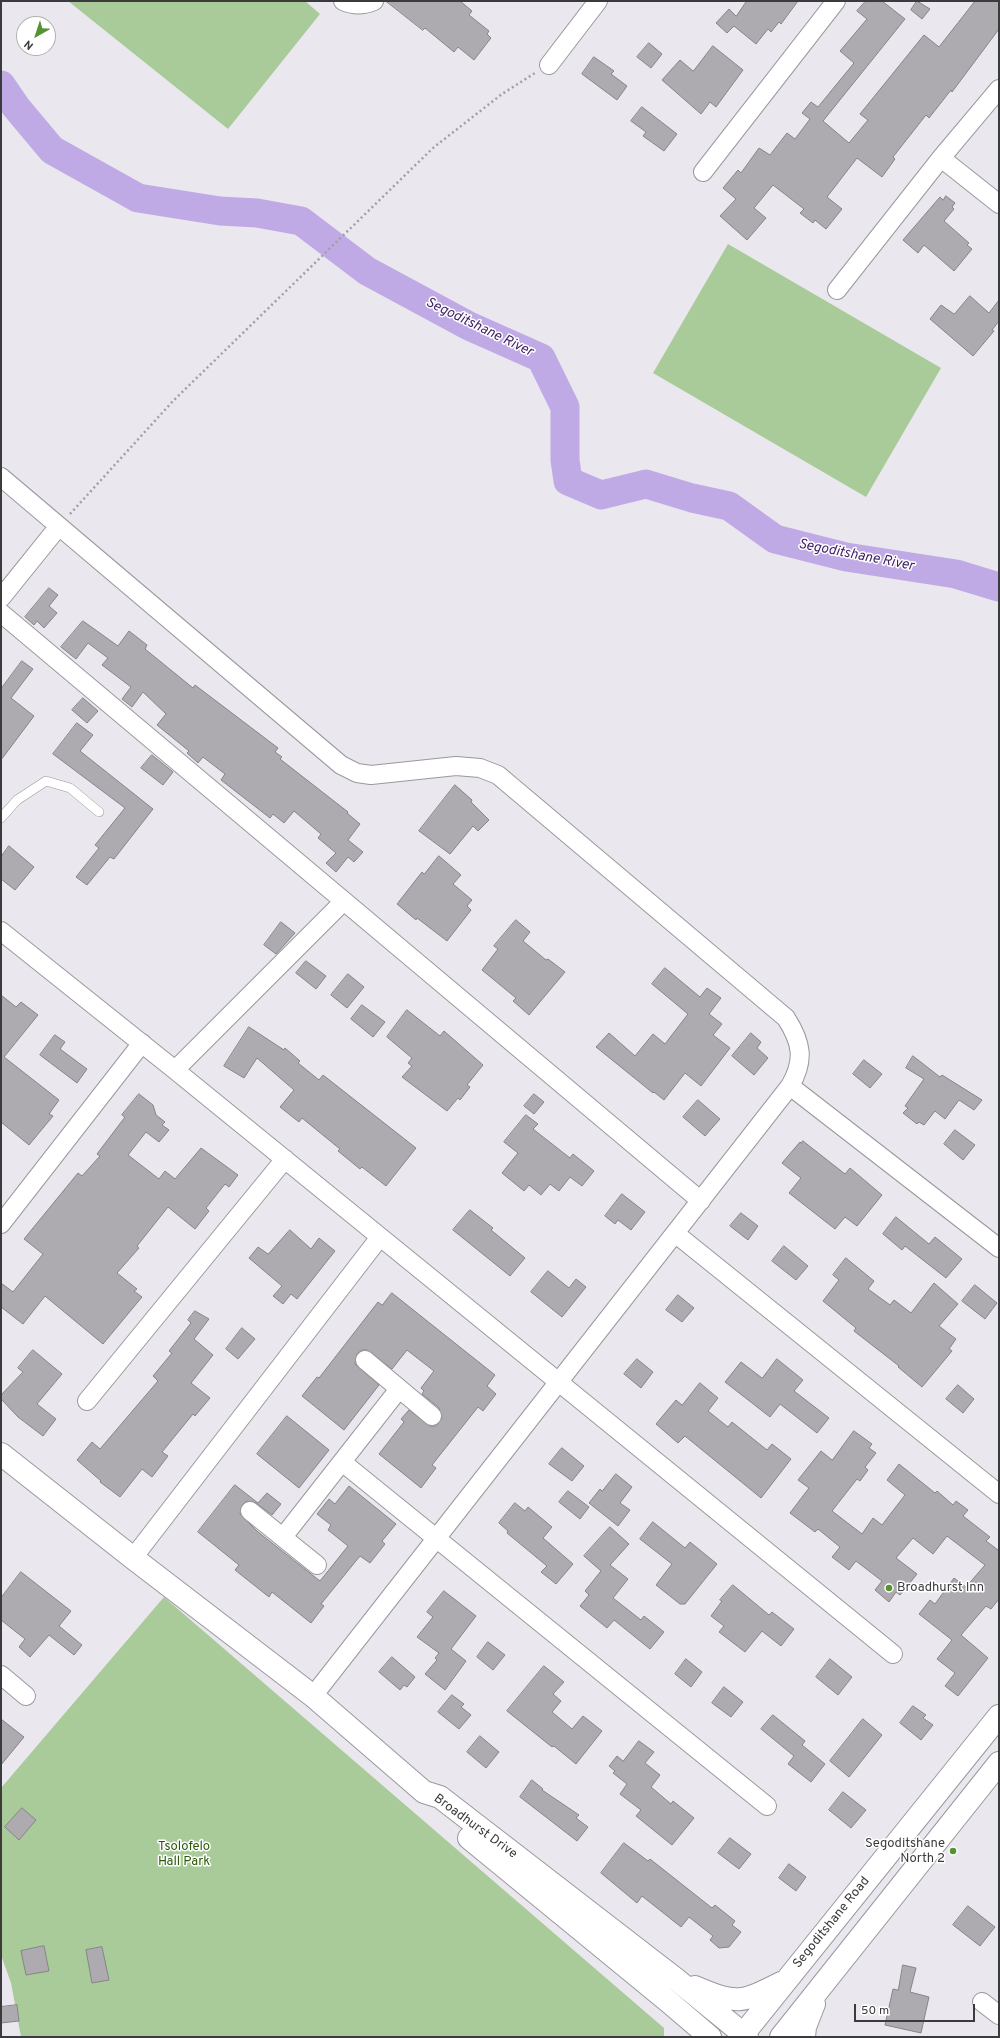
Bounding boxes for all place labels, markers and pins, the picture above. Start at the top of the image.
place label: Broadhurst Inn [897,1580,984,1596]
marker: Broadhurst Inn [884,1583,894,1593]
place label: Segoditshane North 2 [865,1836,945,1867]
marker: Segoditshane North 2 [948,1846,958,1856]

